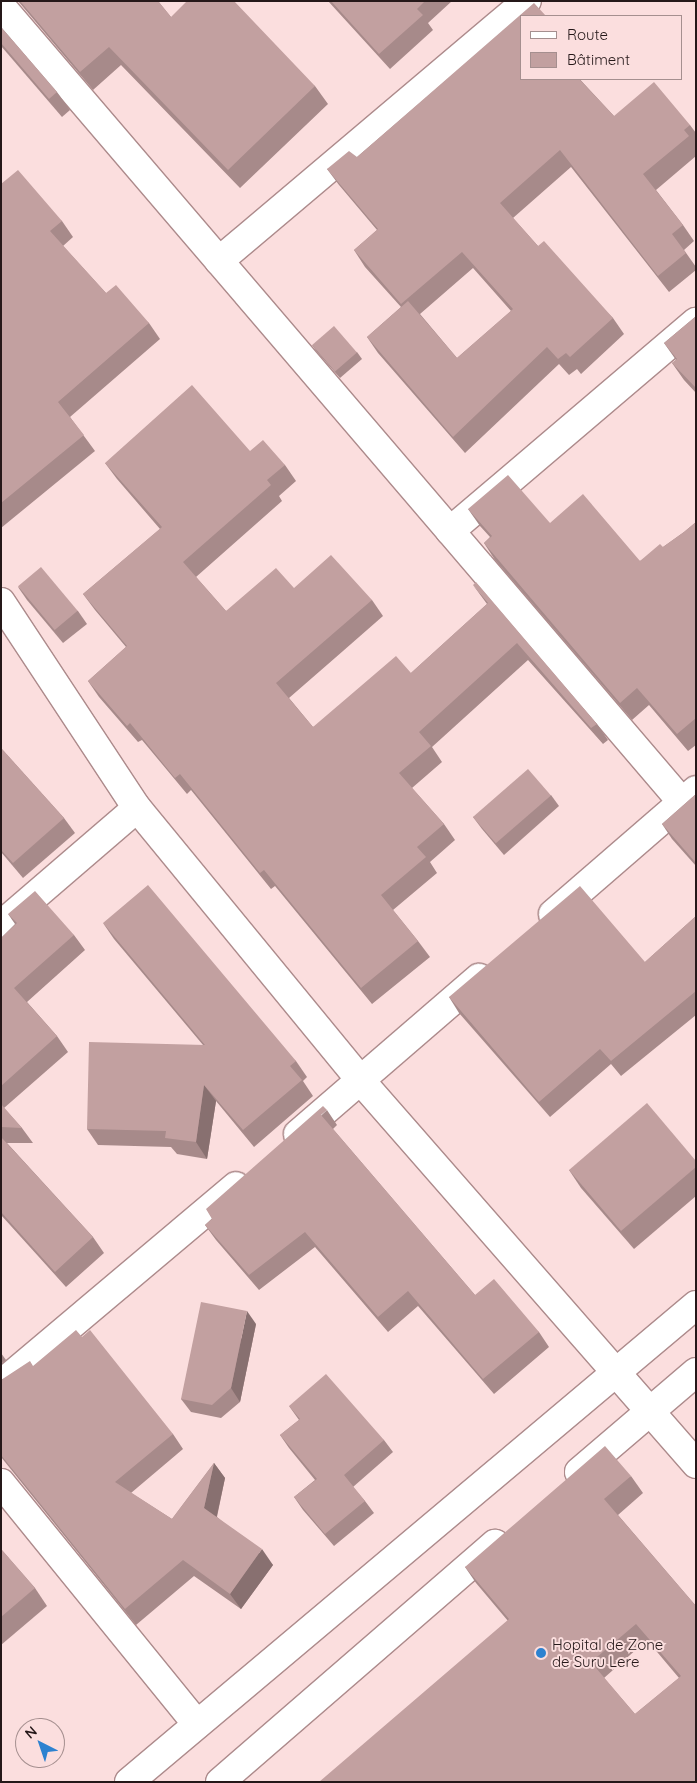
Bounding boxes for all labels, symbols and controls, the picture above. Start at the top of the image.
legend [520,15,682,80]
text: Route [567,25,608,44]
text: Bâtiment [567,50,630,69]
place label: Hopital de Zone de Suru Lere [552,1635,663,1670]
marker: Hopital de Zone de Suru Lere [534,1646,548,1660]
north arrow [15,1718,65,1768]
text: N [21,1722,41,1743]

